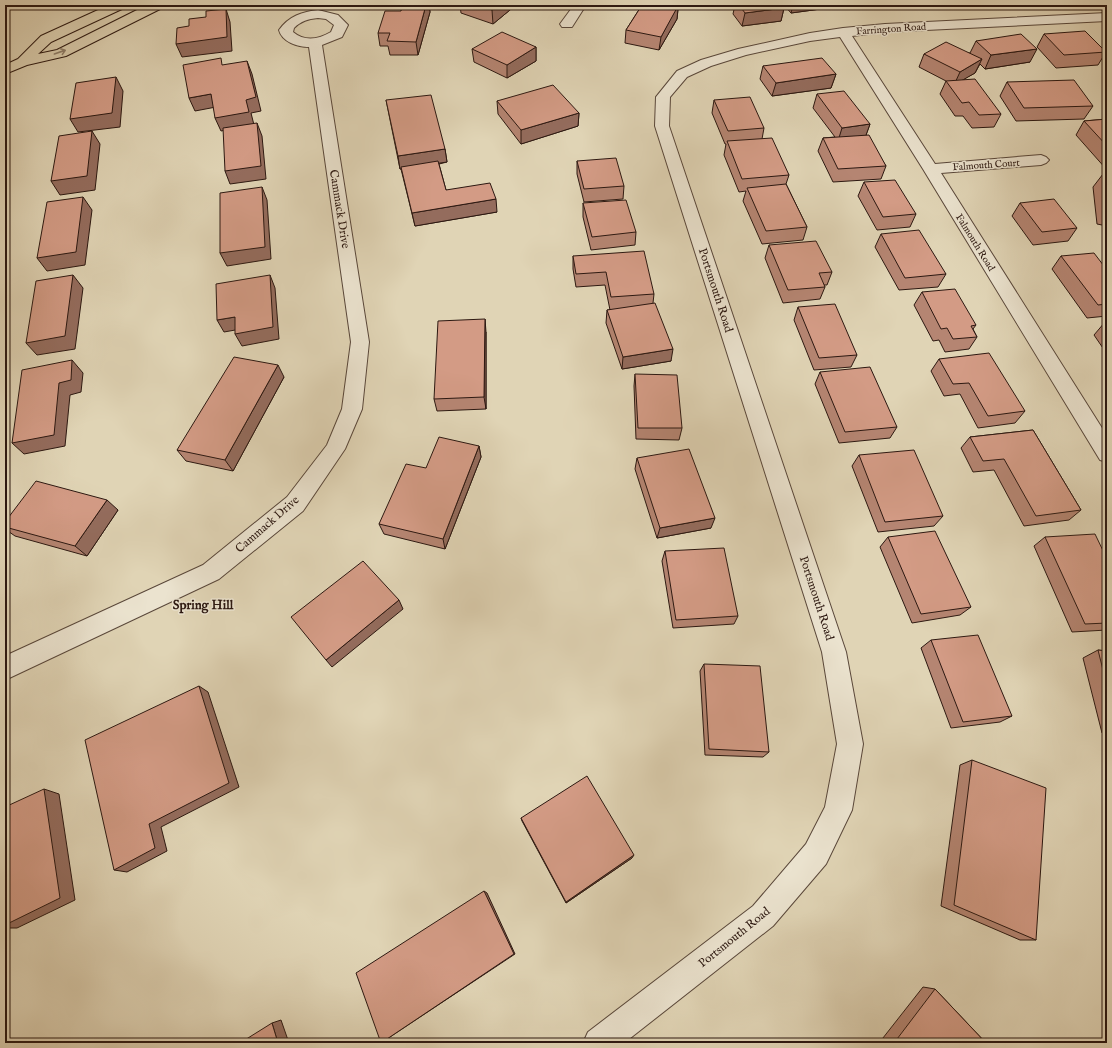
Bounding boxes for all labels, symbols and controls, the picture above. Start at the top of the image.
street label: Farrington Road [856,21,927,38]
one-way arrow [54,48,66,56]
street label: Falmouth Court [952,157,1021,174]
street label: Cammack Drive [326,169,353,250]
street label: Falmouth Road [952,212,998,274]
street label: Portsmouth Road [695,246,736,335]
street label: Cammack Drive [232,492,303,556]
street label: Portsmouth Road [796,554,837,643]
district label: Spring Hill [173,597,234,614]
street label: Portsmouth Road [695,903,774,971]

